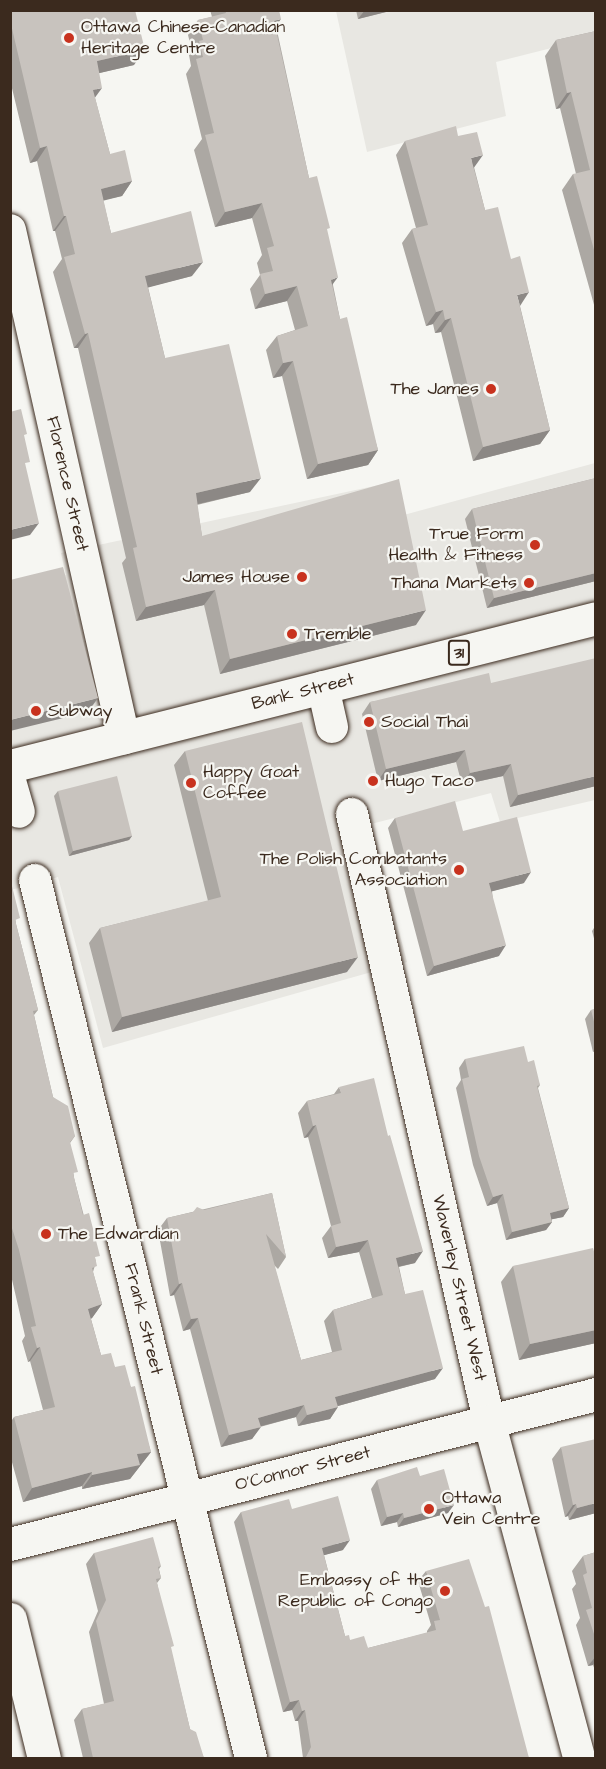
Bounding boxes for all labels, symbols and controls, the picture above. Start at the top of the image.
place label: Ottawa Chinese-Canadian Heritage Centre [81,17,285,60]
marker: Ottawa Chinese-Canadian Heritage Centre [62,31,76,45]
place label: The James [390,378,479,400]
marker: The James [484,382,498,396]
street label: Florence Street [41,414,93,554]
place label: True Form Health & Fitness [388,524,523,566]
marker: True Form Health & Fitness [528,538,542,552]
place label: James House [182,566,290,588]
marker: James House [295,570,309,584]
place label: Thana Markets [391,572,517,594]
marker: Thana Markets [522,576,536,590]
place label: Tremble [304,623,372,645]
marker: Tremble [285,627,299,641]
road number: 31 [447,640,471,666]
street label: Bank Street [250,669,356,715]
place label: Subway [48,700,112,722]
marker: Subway [29,704,43,718]
place label: Social Thai [381,711,468,733]
marker: Social Thai [362,715,376,729]
place label: Happy Goat Coffee [203,762,299,804]
place label: Hugo Taco [385,770,474,792]
marker: Hugo Taco [366,774,380,788]
marker: Happy Goat Coffee [184,776,198,790]
place label: The Polish Combatants Association [260,849,447,892]
marker: The Polish Combatants Association [452,863,466,877]
street label: Waverley Street West [427,1193,491,1383]
place label: The Edwardian [58,1223,179,1245]
marker: The Edwardian [39,1227,53,1241]
street label: Frank Street [119,1261,167,1377]
street label: O'Connor Street [233,1442,373,1496]
place label: Ottawa Vein Centre [442,1488,540,1530]
marker: Ottawa Vein Centre [420,1500,438,1518]
place label: Embassy of the Republic of Congo [278,1570,433,1612]
marker: Embassy of the Republic of Congo [438,1584,452,1598]

